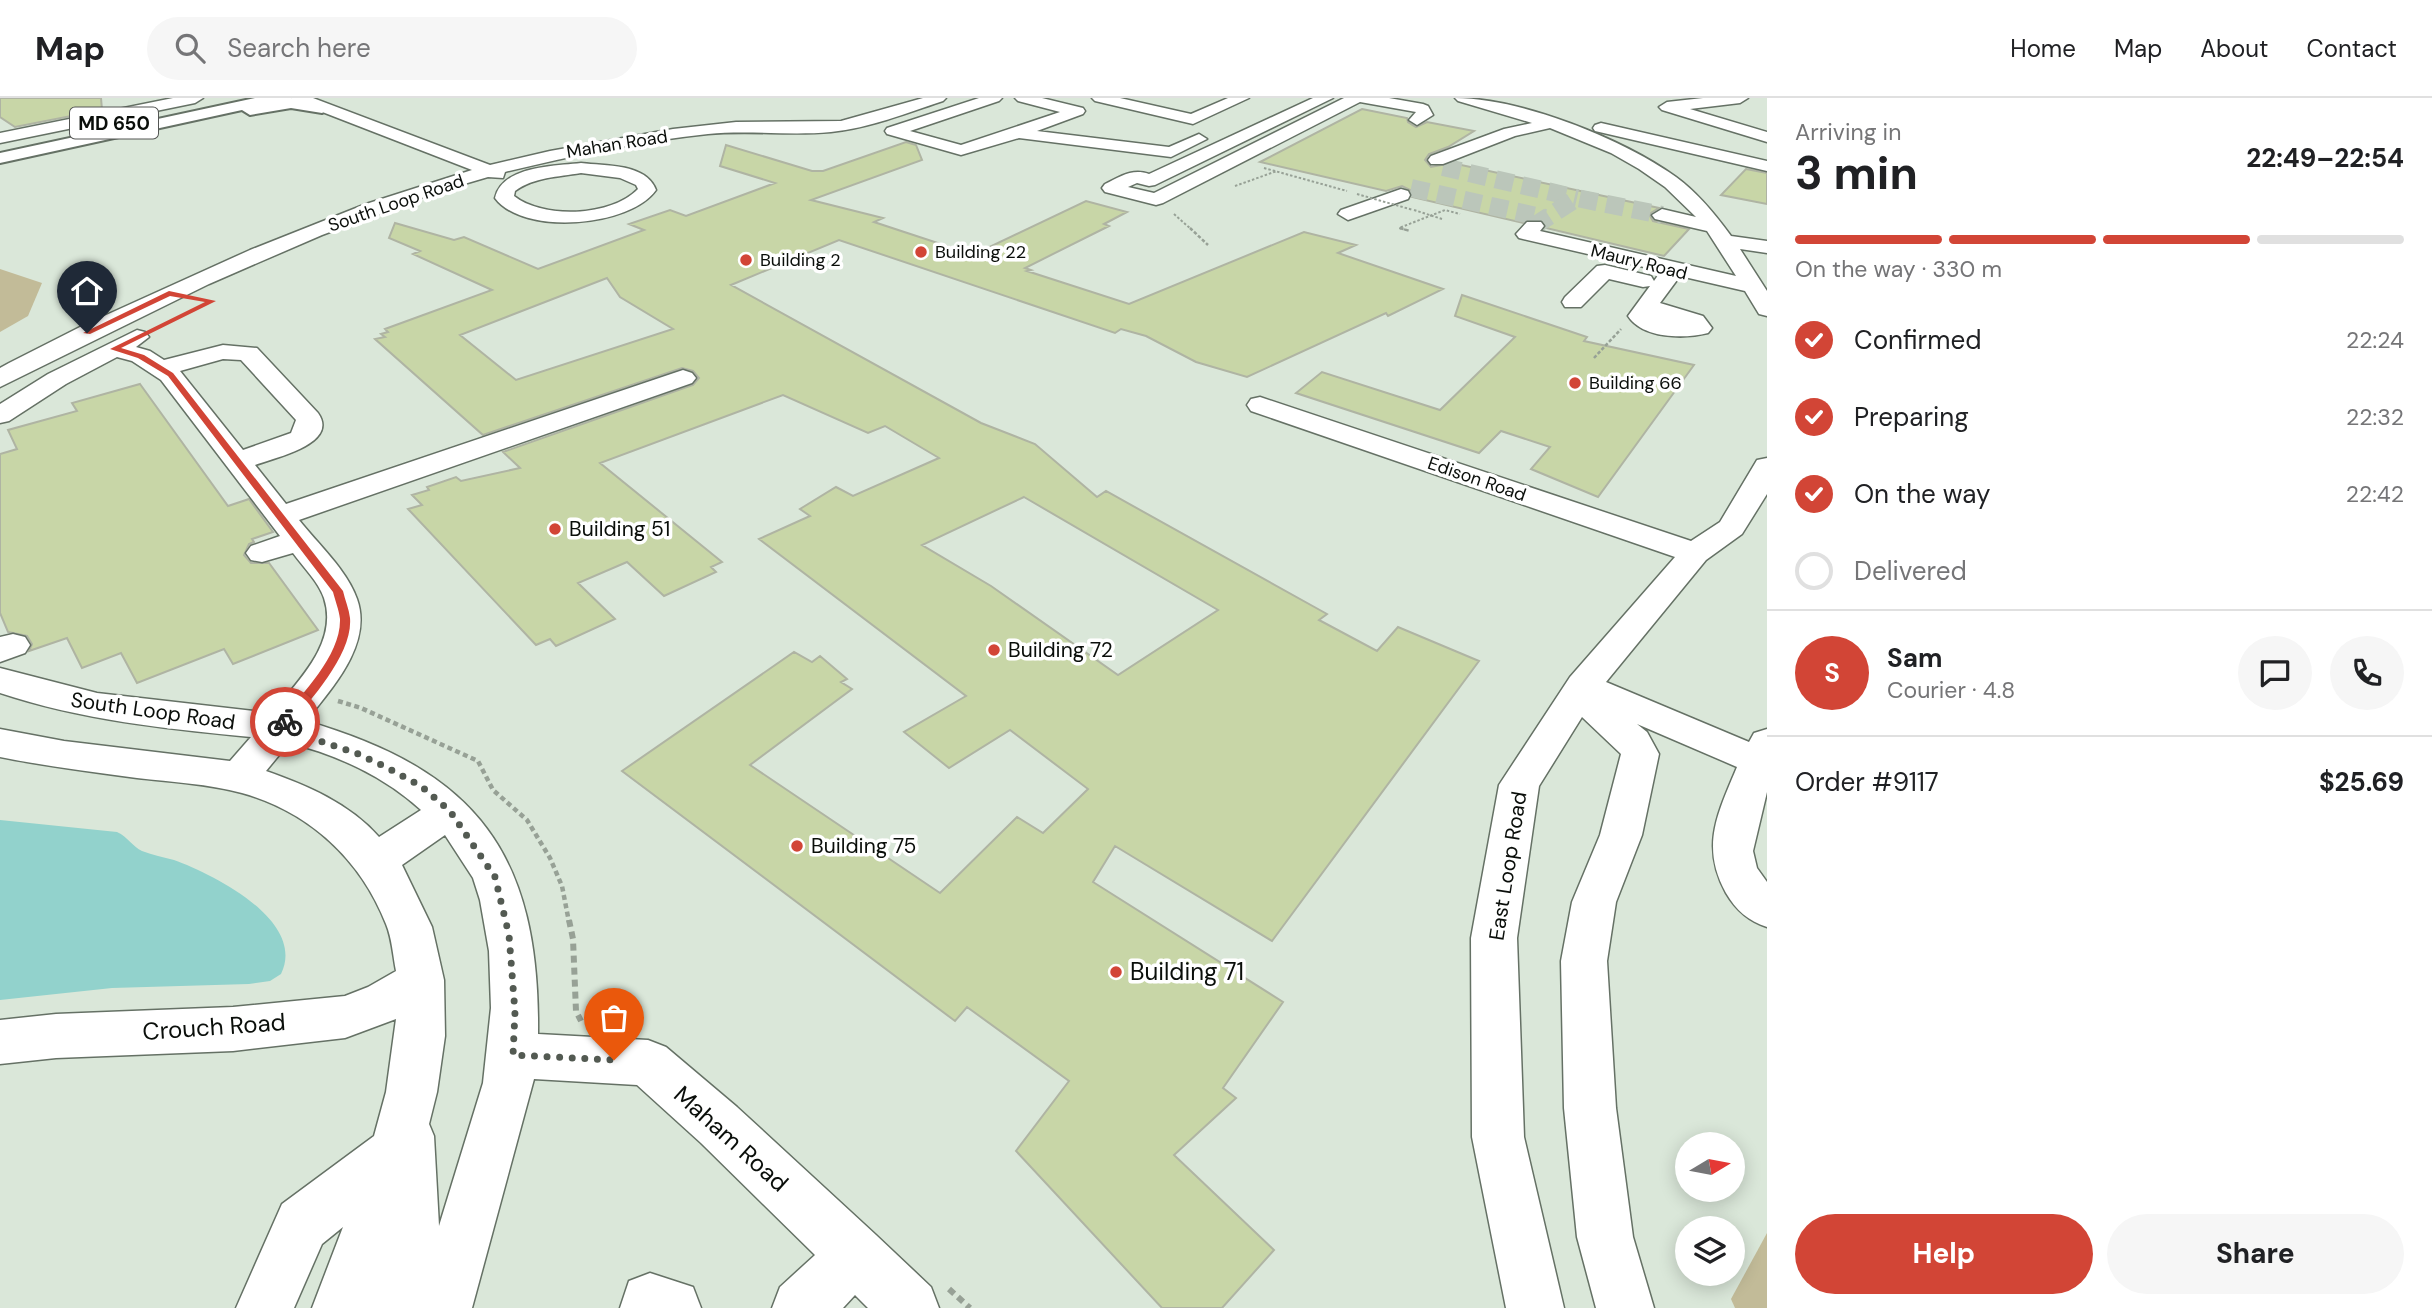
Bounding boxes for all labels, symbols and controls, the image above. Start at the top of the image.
search box [147,17,637,80]
text: Map [35,27,105,70]
icon: search [171,29,209,67]
text: Search here [227,31,371,65]
text: Home [2010,33,2076,64]
text: Map [2114,33,2162,64]
text: About [2200,33,2269,64]
text: Contact [2307,33,2397,64]
road number: MD 650 [70,108,158,139]
text: Arriving in [1795,117,1901,147]
street label: Mahan Road [565,124,669,164]
text: 22:49–22:54 [2246,141,2404,175]
text: 3 min [1795,143,1918,203]
street label: South Loop Road [325,169,467,237]
street label: Maury Road [1588,238,1690,286]
place label: Building 22 [935,240,1026,264]
marker: Building 22 [913,244,929,260]
place label: Building 2 [760,248,841,272]
marker: Building 2 [738,252,754,268]
text: On the way · 330 m [1795,254,2002,284]
pin [57,261,117,333]
icon: home [68,272,106,310]
icon: check [1795,321,1833,359]
text: Confirmed [1854,323,1981,357]
text: 22:24 [2346,325,2404,355]
place label: Building 66 [1589,371,1682,395]
marker: Building 66 [1567,375,1583,391]
icon: check [1795,398,1833,436]
text: Preparing [1854,400,1969,434]
text: 22:32 [2346,402,2404,432]
street label: Edison Road [1425,451,1529,507]
icon: check [1795,475,1833,513]
text: On the way [1854,477,1990,511]
text: 22:42 [2346,479,2404,509]
place label: Building 51 [569,515,670,543]
marker: Building 51 [547,521,563,537]
text: Delivered [1854,554,1967,588]
place label: Building 72 [1008,636,1113,664]
button: chat [2238,636,2312,710]
button: phone [2330,636,2404,710]
text: Sam [1887,641,1942,675]
marker: Building 72 [986,642,1002,658]
text: S [1824,656,1840,690]
text: Courier · 4.8 [1887,675,2015,705]
street label: South Loop Road [69,686,237,736]
courier [250,687,320,757]
icon: bike [266,703,304,741]
text: Order #9117 [1795,765,1939,799]
text: $25.69 [2319,765,2404,799]
street label: East Loop Road [1482,790,1534,942]
place label: Building 75 [811,832,916,860]
marker: Building 75 [789,838,805,854]
place label: Building 71 [1130,956,1244,987]
marker: Building 71 [1108,964,1124,980]
pin [584,988,644,1060]
icon: bag [595,999,633,1037]
street label: Crouch Road [141,1006,287,1047]
street label: Maham Road [668,1079,795,1198]
north arrow [1675,1132,1745,1202]
map controls [1675,1132,1745,1286]
button: Help [1795,1214,2093,1294]
button: Share [2107,1214,2404,1294]
button: layers [1675,1216,1745,1286]

